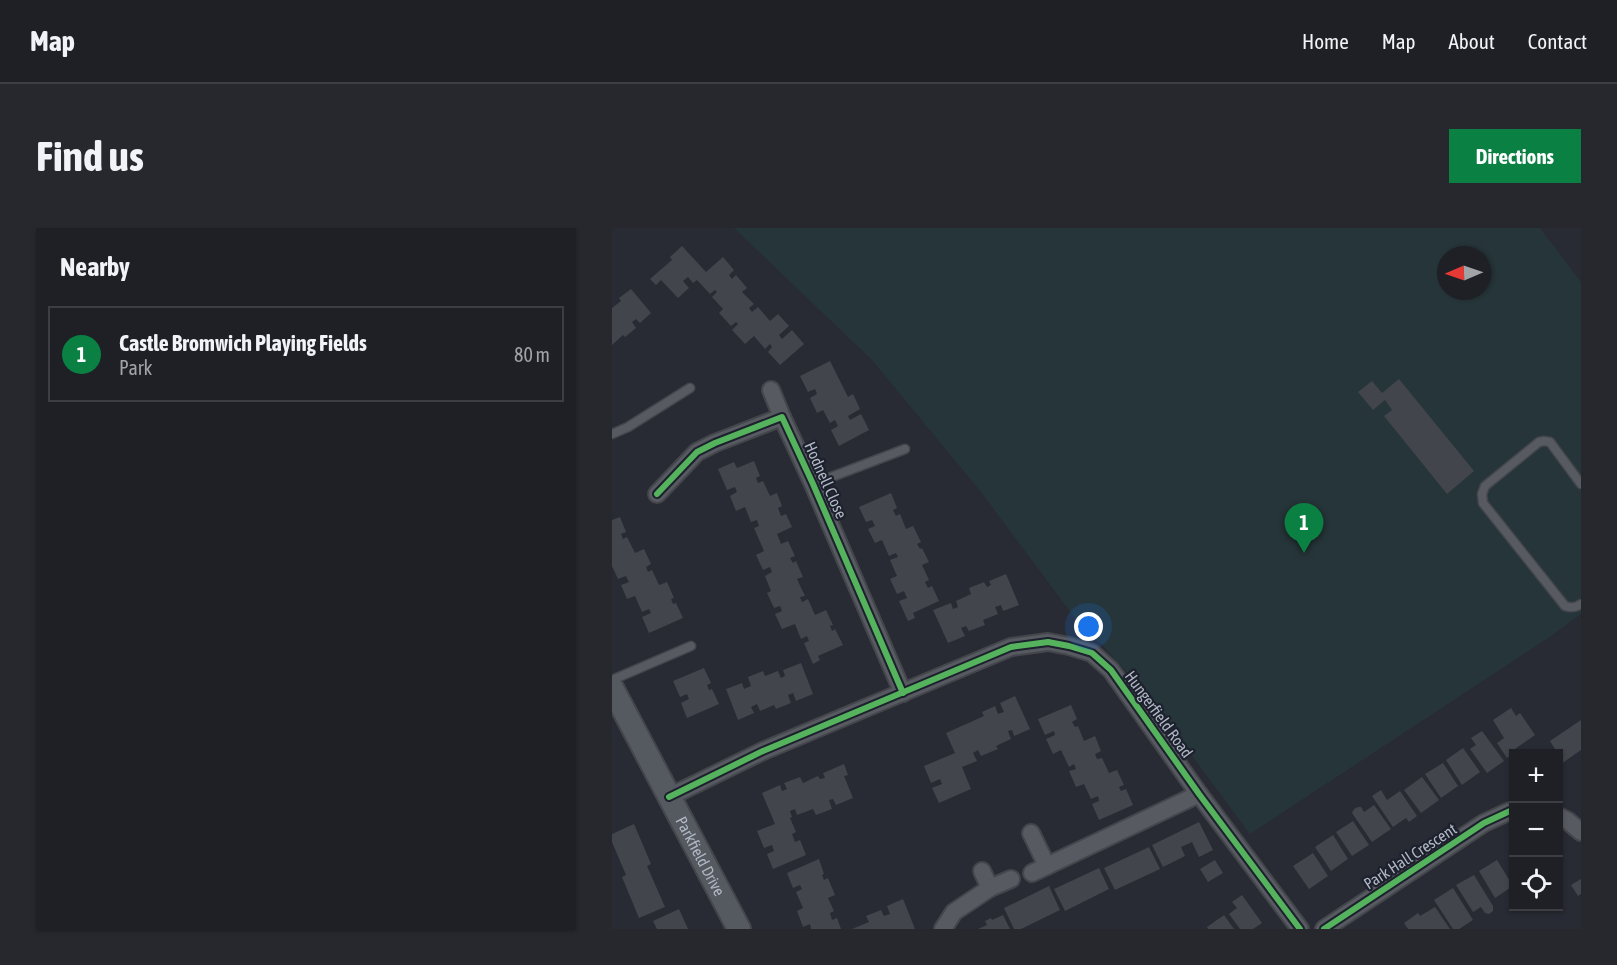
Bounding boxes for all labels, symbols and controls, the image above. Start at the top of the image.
text: Map [30,25,75,57]
text: Home [1302,29,1349,53]
text: Map [1382,29,1416,53]
text: About [1449,29,1495,53]
text: Contact [1528,29,1587,53]
button: Directions [1449,129,1581,183]
text: Find us [36,132,144,180]
north arrow [1437,246,1491,300]
text: Nearby [60,252,130,282]
text: Castle Bromwich Playing Fields [119,330,367,356]
text: 1 [77,343,86,366]
text: 80 m [514,343,550,366]
text: Park [119,356,152,379]
street label: Hodnell Close [801,439,851,521]
pin: 1 [1284,504,1324,553]
your location [1074,612,1103,641]
street label: Hungerfield Road [1121,667,1197,762]
map controls [1509,749,1563,911]
button: + [1509,749,1563,803]
button: − [1509,803,1563,857]
street label: Parkfield Drive [672,813,729,899]
street label: Park Hall Crescent [1360,819,1460,893]
button: locate [1509,857,1563,911]

